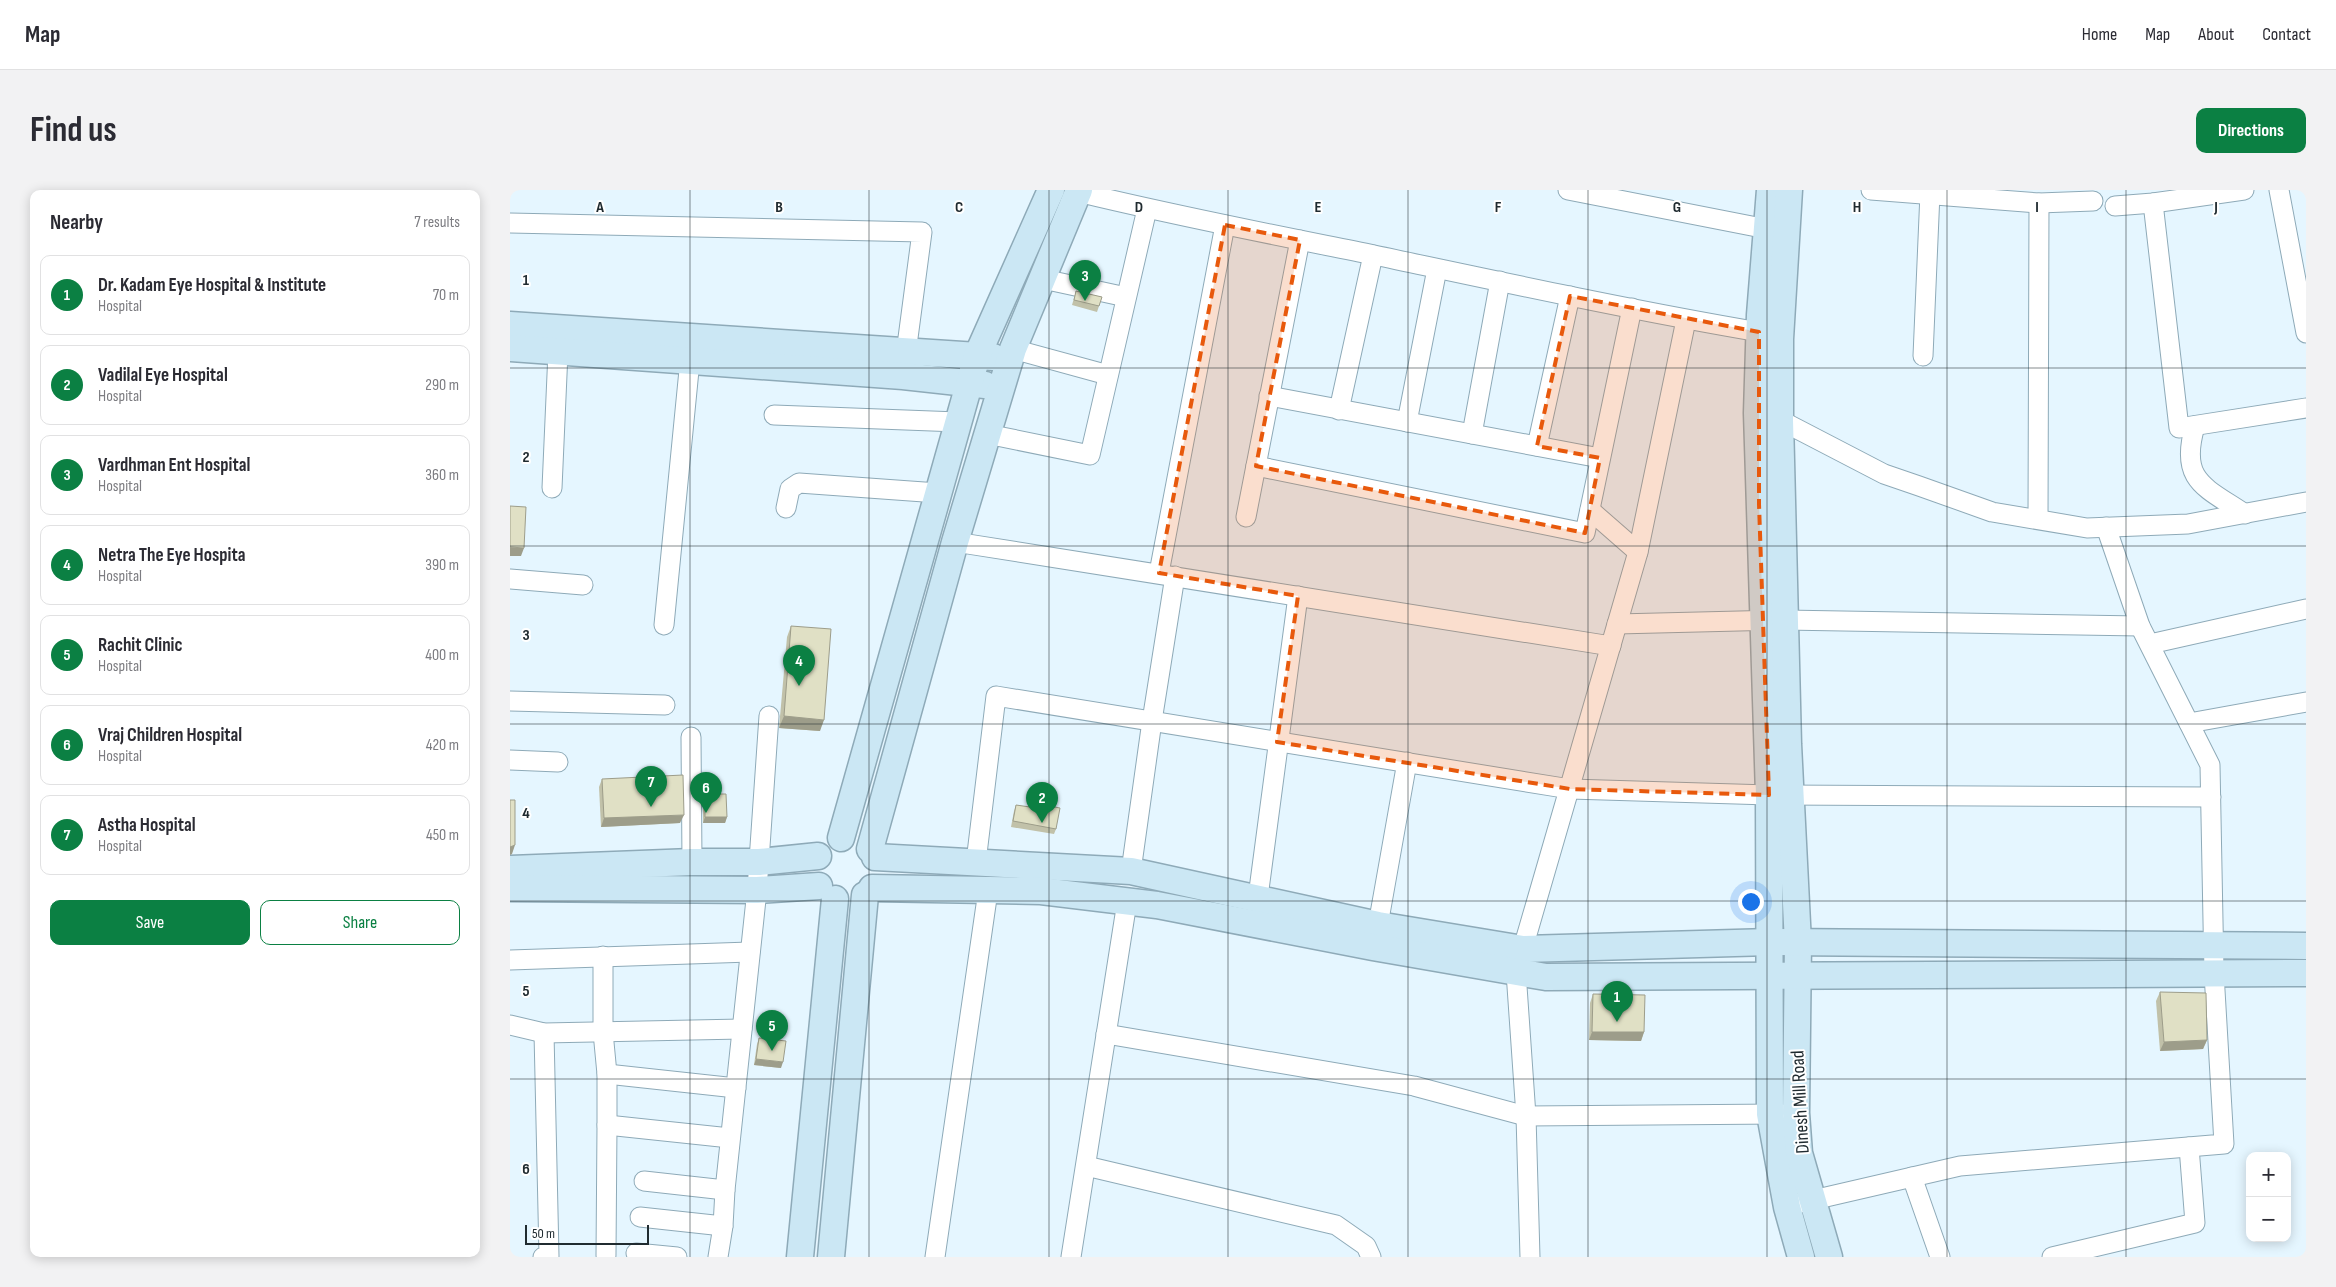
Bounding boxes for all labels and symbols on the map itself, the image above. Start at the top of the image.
text: A [595,198,604,217]
text: B [775,198,783,217]
text: C [955,198,963,217]
text: D [1135,198,1143,217]
text: E [1315,198,1322,217]
text: F [1495,198,1502,217]
text: G [1673,198,1681,217]
text: H [1853,198,1861,217]
text: I [2035,198,2039,217]
text: J [2213,198,2218,217]
pin: 3 [1069,260,1101,301]
text: 1 [523,271,530,290]
text: 2 [522,448,530,467]
text: 3 [522,626,530,645]
pin: 4 [783,645,815,686]
pin: 7 [635,766,667,807]
pin: 6 [690,772,722,813]
pin: 2 [1026,782,1058,823]
text: 4 [522,804,530,823]
your location [1738,889,1764,915]
pin: 1 [1601,981,1633,1022]
text: 5 [522,982,530,1001]
pin: 5 [756,1010,788,1051]
street label: Dinesh Mill Road [1786,1050,1815,1154]
text: 6 [522,1160,530,1179]
scale bar [525,1222,649,1245]

